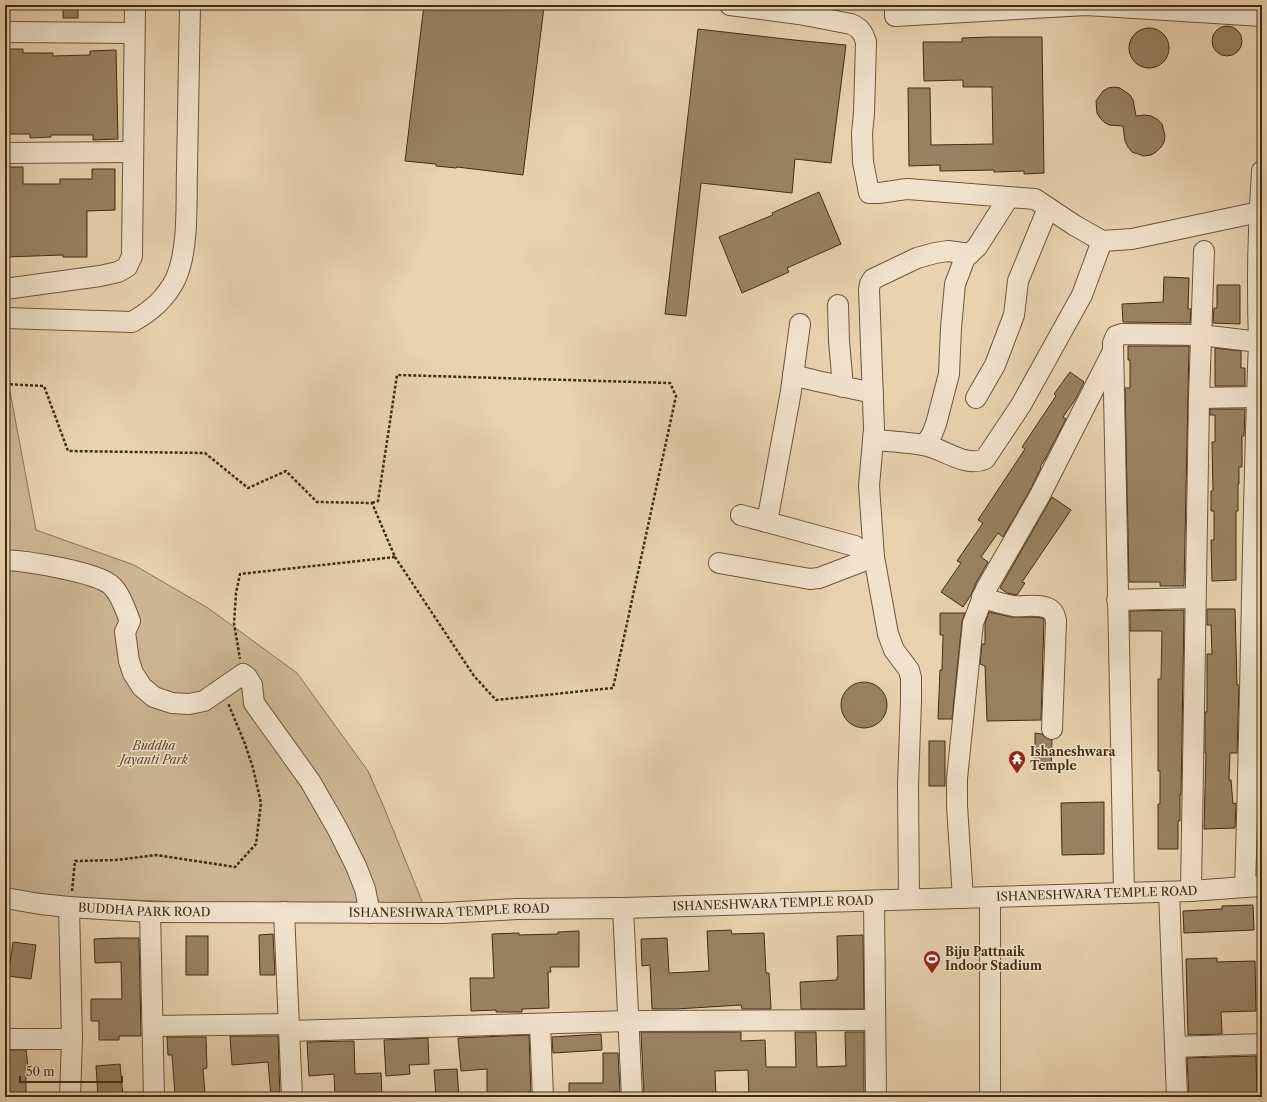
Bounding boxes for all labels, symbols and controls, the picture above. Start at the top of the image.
park label: Buddha Jayanti Park [116,738,189,767]
place label: Ishaneshwara Temple [1030,744,1116,773]
temple icon: Ishaneshwara Temple [1007,749,1027,774]
street label: ISHANESHWARA TEMPLE ROAD [996,883,1198,904]
street label: ISHANESHWARA TEMPLE ROAD [672,892,874,914]
street label: BUDDHA PARK ROAD [77,900,211,919]
street label: ISHANESHWARA TEMPLE ROAD [348,901,550,920]
place label: Biju Pattnaik Indoor Stadium [945,944,1042,973]
sports icon: Biju Pattnaik Indoor Stadium [922,949,942,974]
scale bar [20,1058,122,1084]
text: 50 m [26,1064,55,1079]

